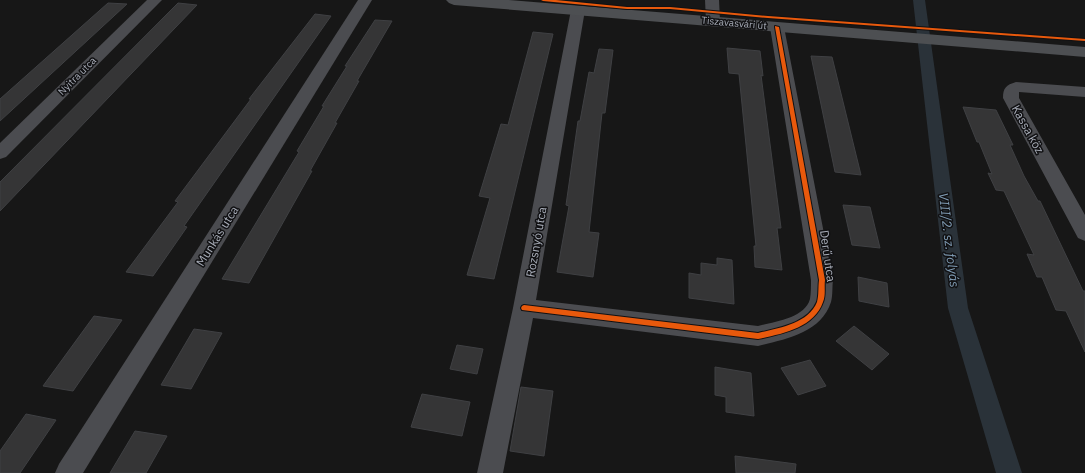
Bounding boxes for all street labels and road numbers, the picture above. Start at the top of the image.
street label: Tiszavasvári út [701,14,768,32]
street label: Nyitra utca [55,54,99,98]
street label: Kassa köz [1009,102,1048,156]
street label: Munkás utca [193,203,242,269]
street label: Rozsnyó utca [522,205,550,278]
street label: Derű utca [817,229,839,283]

